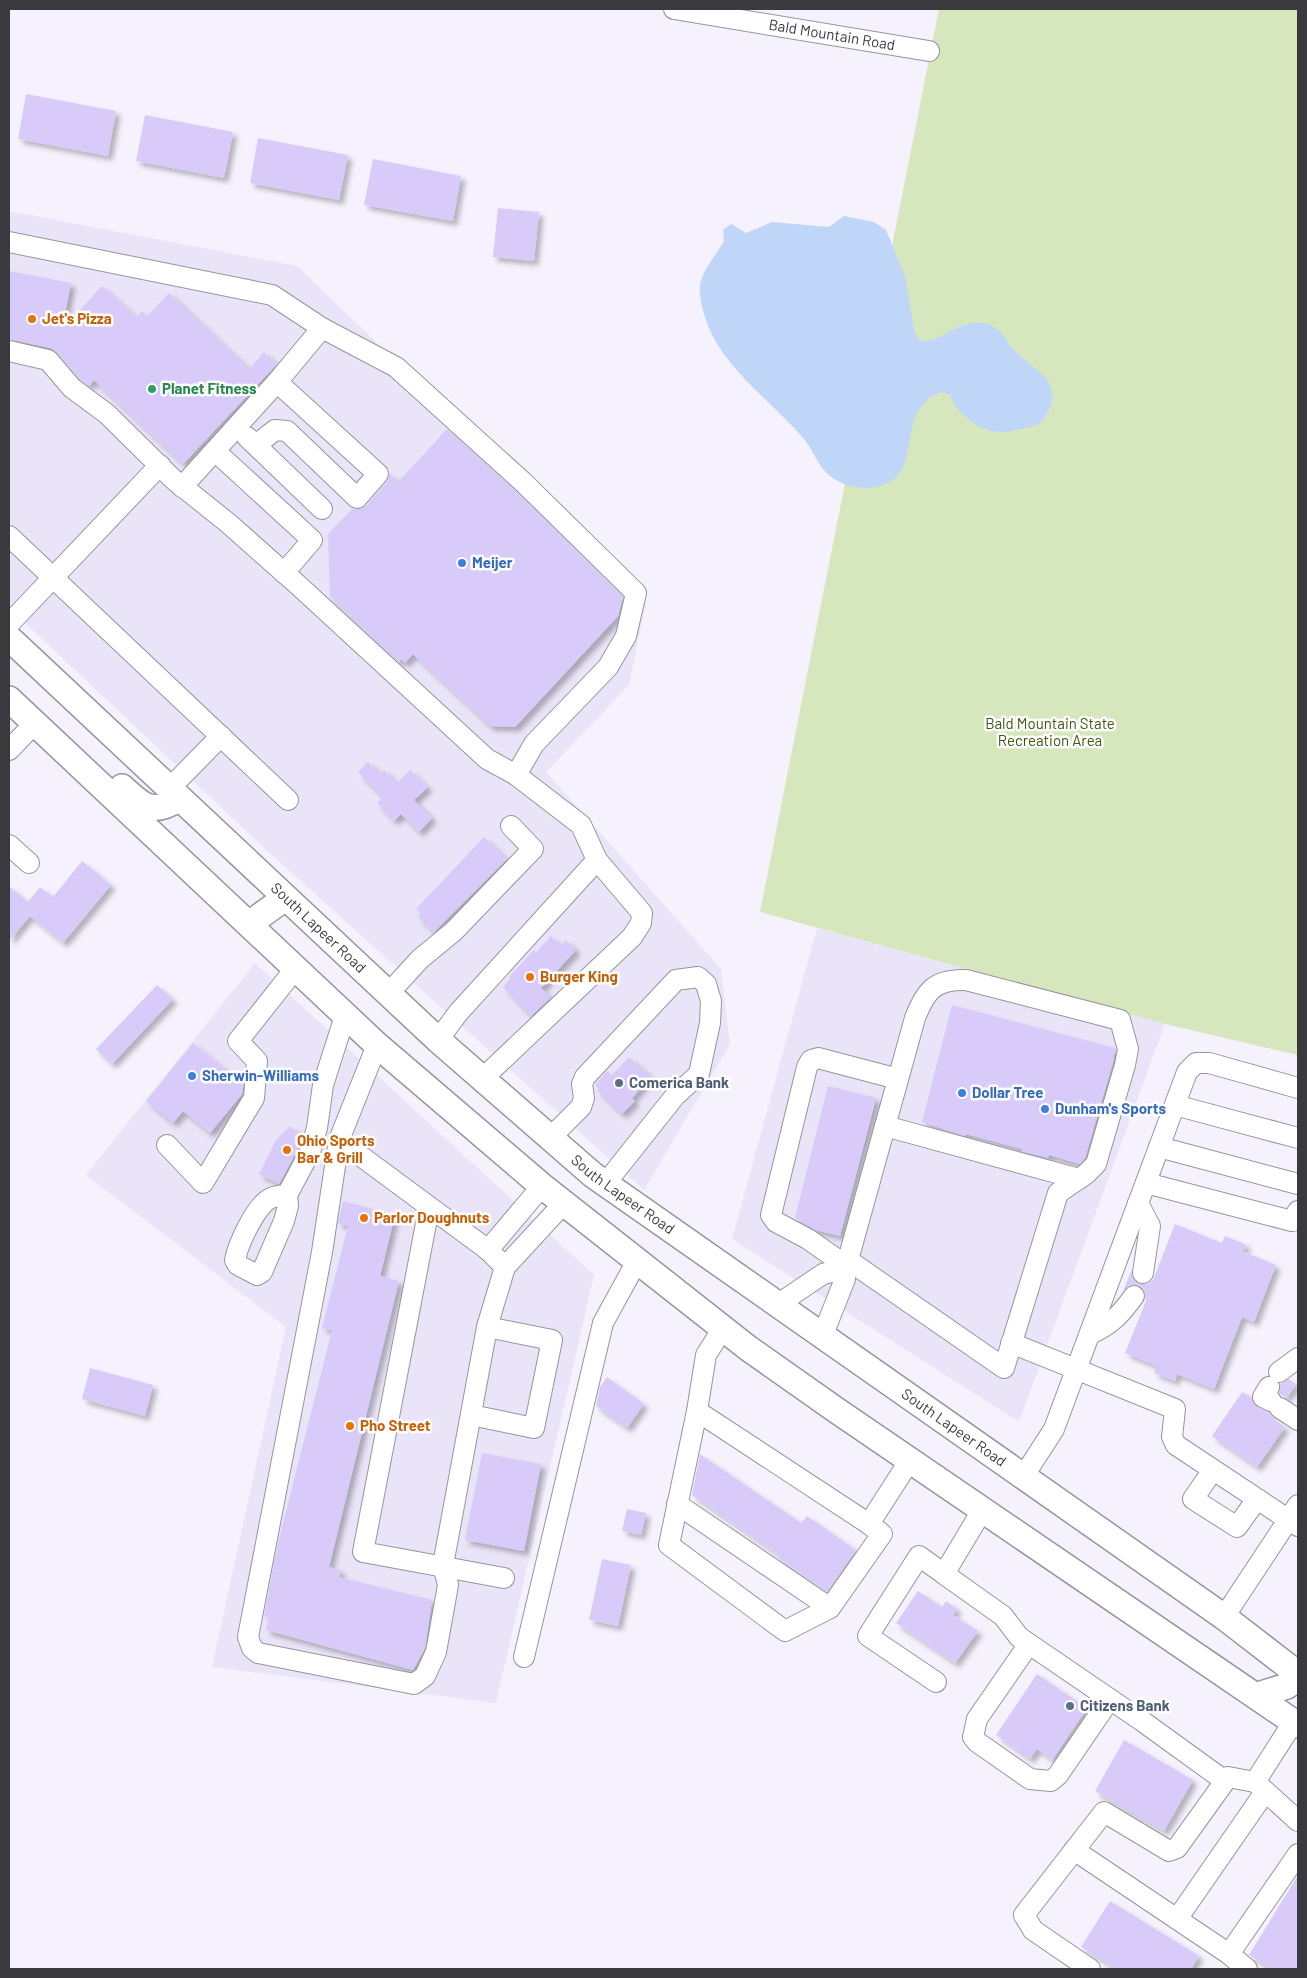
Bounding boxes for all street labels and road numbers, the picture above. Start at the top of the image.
street label: Bald Mountain Road [767,15,897,53]
street label: South Lapeer Road [268,878,370,976]
street label: South Lapeer Road [568,1150,678,1237]
street label: South Lapeer Road [899,1384,1010,1470]

